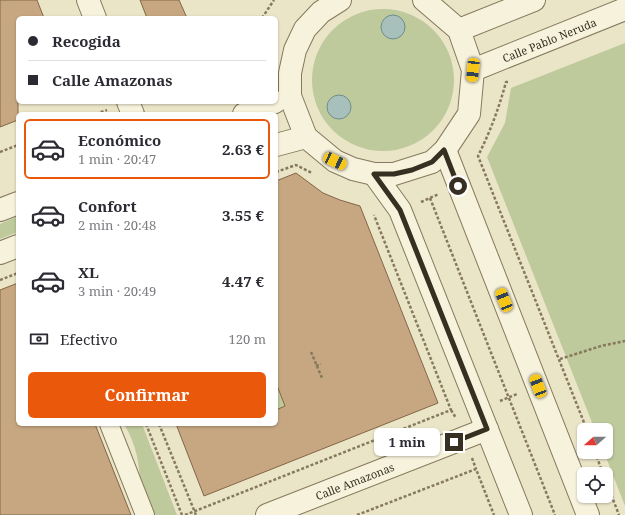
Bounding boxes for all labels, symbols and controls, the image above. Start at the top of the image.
street label: Calle Pablo Neruda [500,14,598,65]
text: Recogida [52,31,121,51]
car [466,57,480,83]
text: Calle Amazonas [52,70,173,90]
text: Económico [78,130,161,150]
icon: car [30,131,66,167]
text: 2.63 € [222,139,264,159]
text: 1 min · 20:47 [78,150,156,168]
car [322,150,348,172]
route start [449,177,467,195]
text: Confort [78,196,137,216]
icon: car [30,197,66,233]
text: 3.55 € [222,205,264,225]
text: 2 min · 20:48 [78,216,156,234]
text: XL [78,262,99,282]
icon: car [30,263,66,299]
text: 4.47 € [222,271,264,291]
text: 3 min · 20:49 [78,282,156,300]
car [494,287,514,313]
icon: cash [28,328,50,350]
text: Efectivo [60,329,118,349]
text: 120 m [229,330,266,348]
button: Confirmar [28,372,266,418]
car [528,373,548,399]
north arrow [577,423,613,459]
map controls [577,423,613,503]
callout: 1 min [374,428,440,456]
text: 1 min [389,433,425,451]
route end [445,433,463,451]
street label: Calle Amazonas [313,459,396,503]
button: locate [577,467,613,503]

